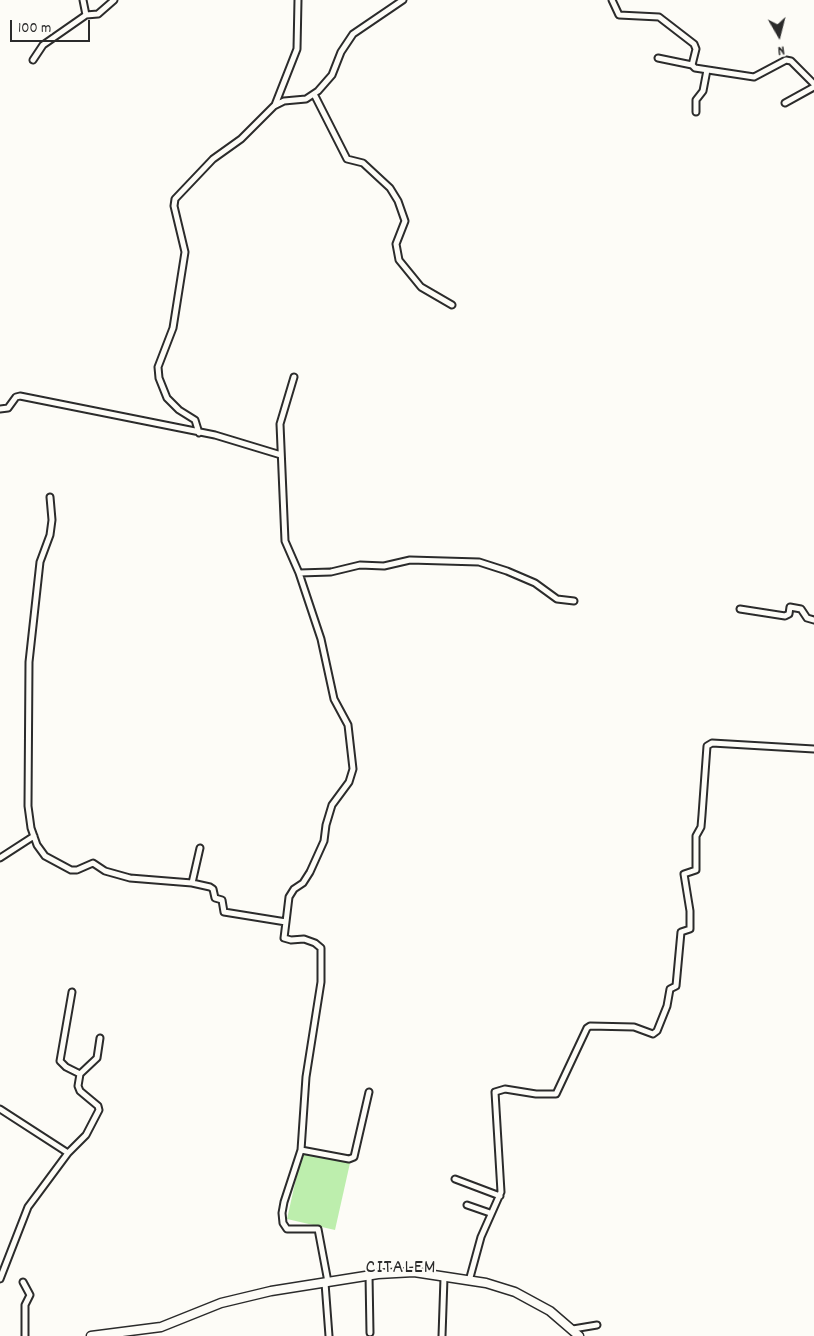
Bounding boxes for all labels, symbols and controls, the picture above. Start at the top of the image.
scale bar [12,10,92,42]
north arrow [754,10,804,60]
text: 100 m [18,18,51,40]
text: N [776,39,786,60]
district label: CITALEM [365,1257,437,1281]

